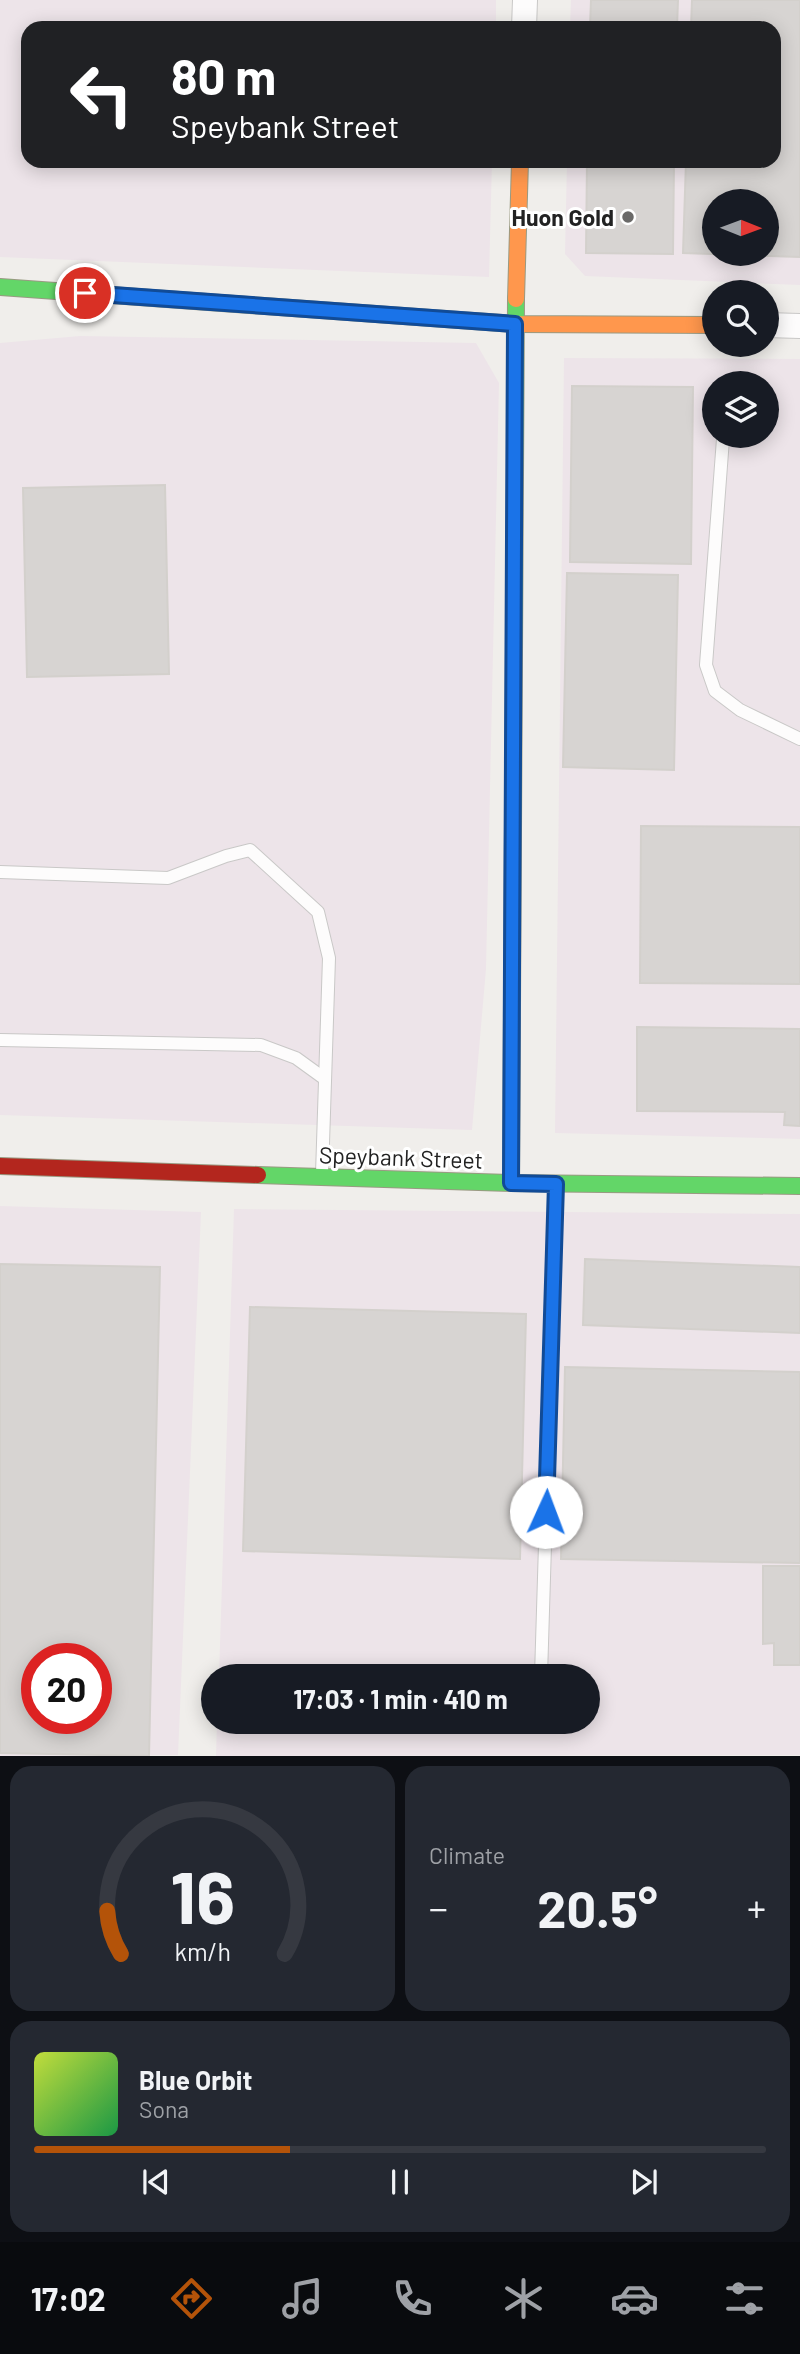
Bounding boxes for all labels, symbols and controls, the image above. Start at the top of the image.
text: 80 m [171,46,276,105]
icon: left [56,49,147,140]
text: Speybank Street [171,106,399,144]
north arrow [702,189,779,266]
map controls [702,189,779,448]
place label: Huon Gold [512,203,614,231]
marker: Huon Gold [620,209,636,225]
pin [55,263,115,323]
icon: arrive [66,274,104,312]
button: search [702,280,779,357]
button: layers [702,371,779,448]
street label: Speybank Street [318,1140,484,1174]
position arrow [509,1475,583,1549]
speed limit sign: 20 [21,1643,112,1734]
text: 17:03 · 1 min · 410 m [293,1683,508,1714]
text: Climate [429,1841,505,1869]
text: 16 [170,1852,235,1940]
text: 20.5° [537,1876,658,1938]
text: − [429,1884,448,1930]
text: + [747,1884,766,1930]
text: km/h [174,1936,231,1966]
text: Blue Orbit [139,2064,252,2095]
text: Sona [139,2095,189,2123]
icon: previous [137,2163,175,2201]
icon: pause [381,2163,419,2201]
icon: next [625,2163,663,2201]
icon: directions [167,2274,216,2323]
icon: music [278,2274,327,2323]
icon: phone [388,2274,437,2323]
icon: climate [499,2274,548,2323]
icon: car [610,2274,659,2323]
icon: filters [720,2274,769,2323]
text: 17:02 [31,2279,106,2317]

